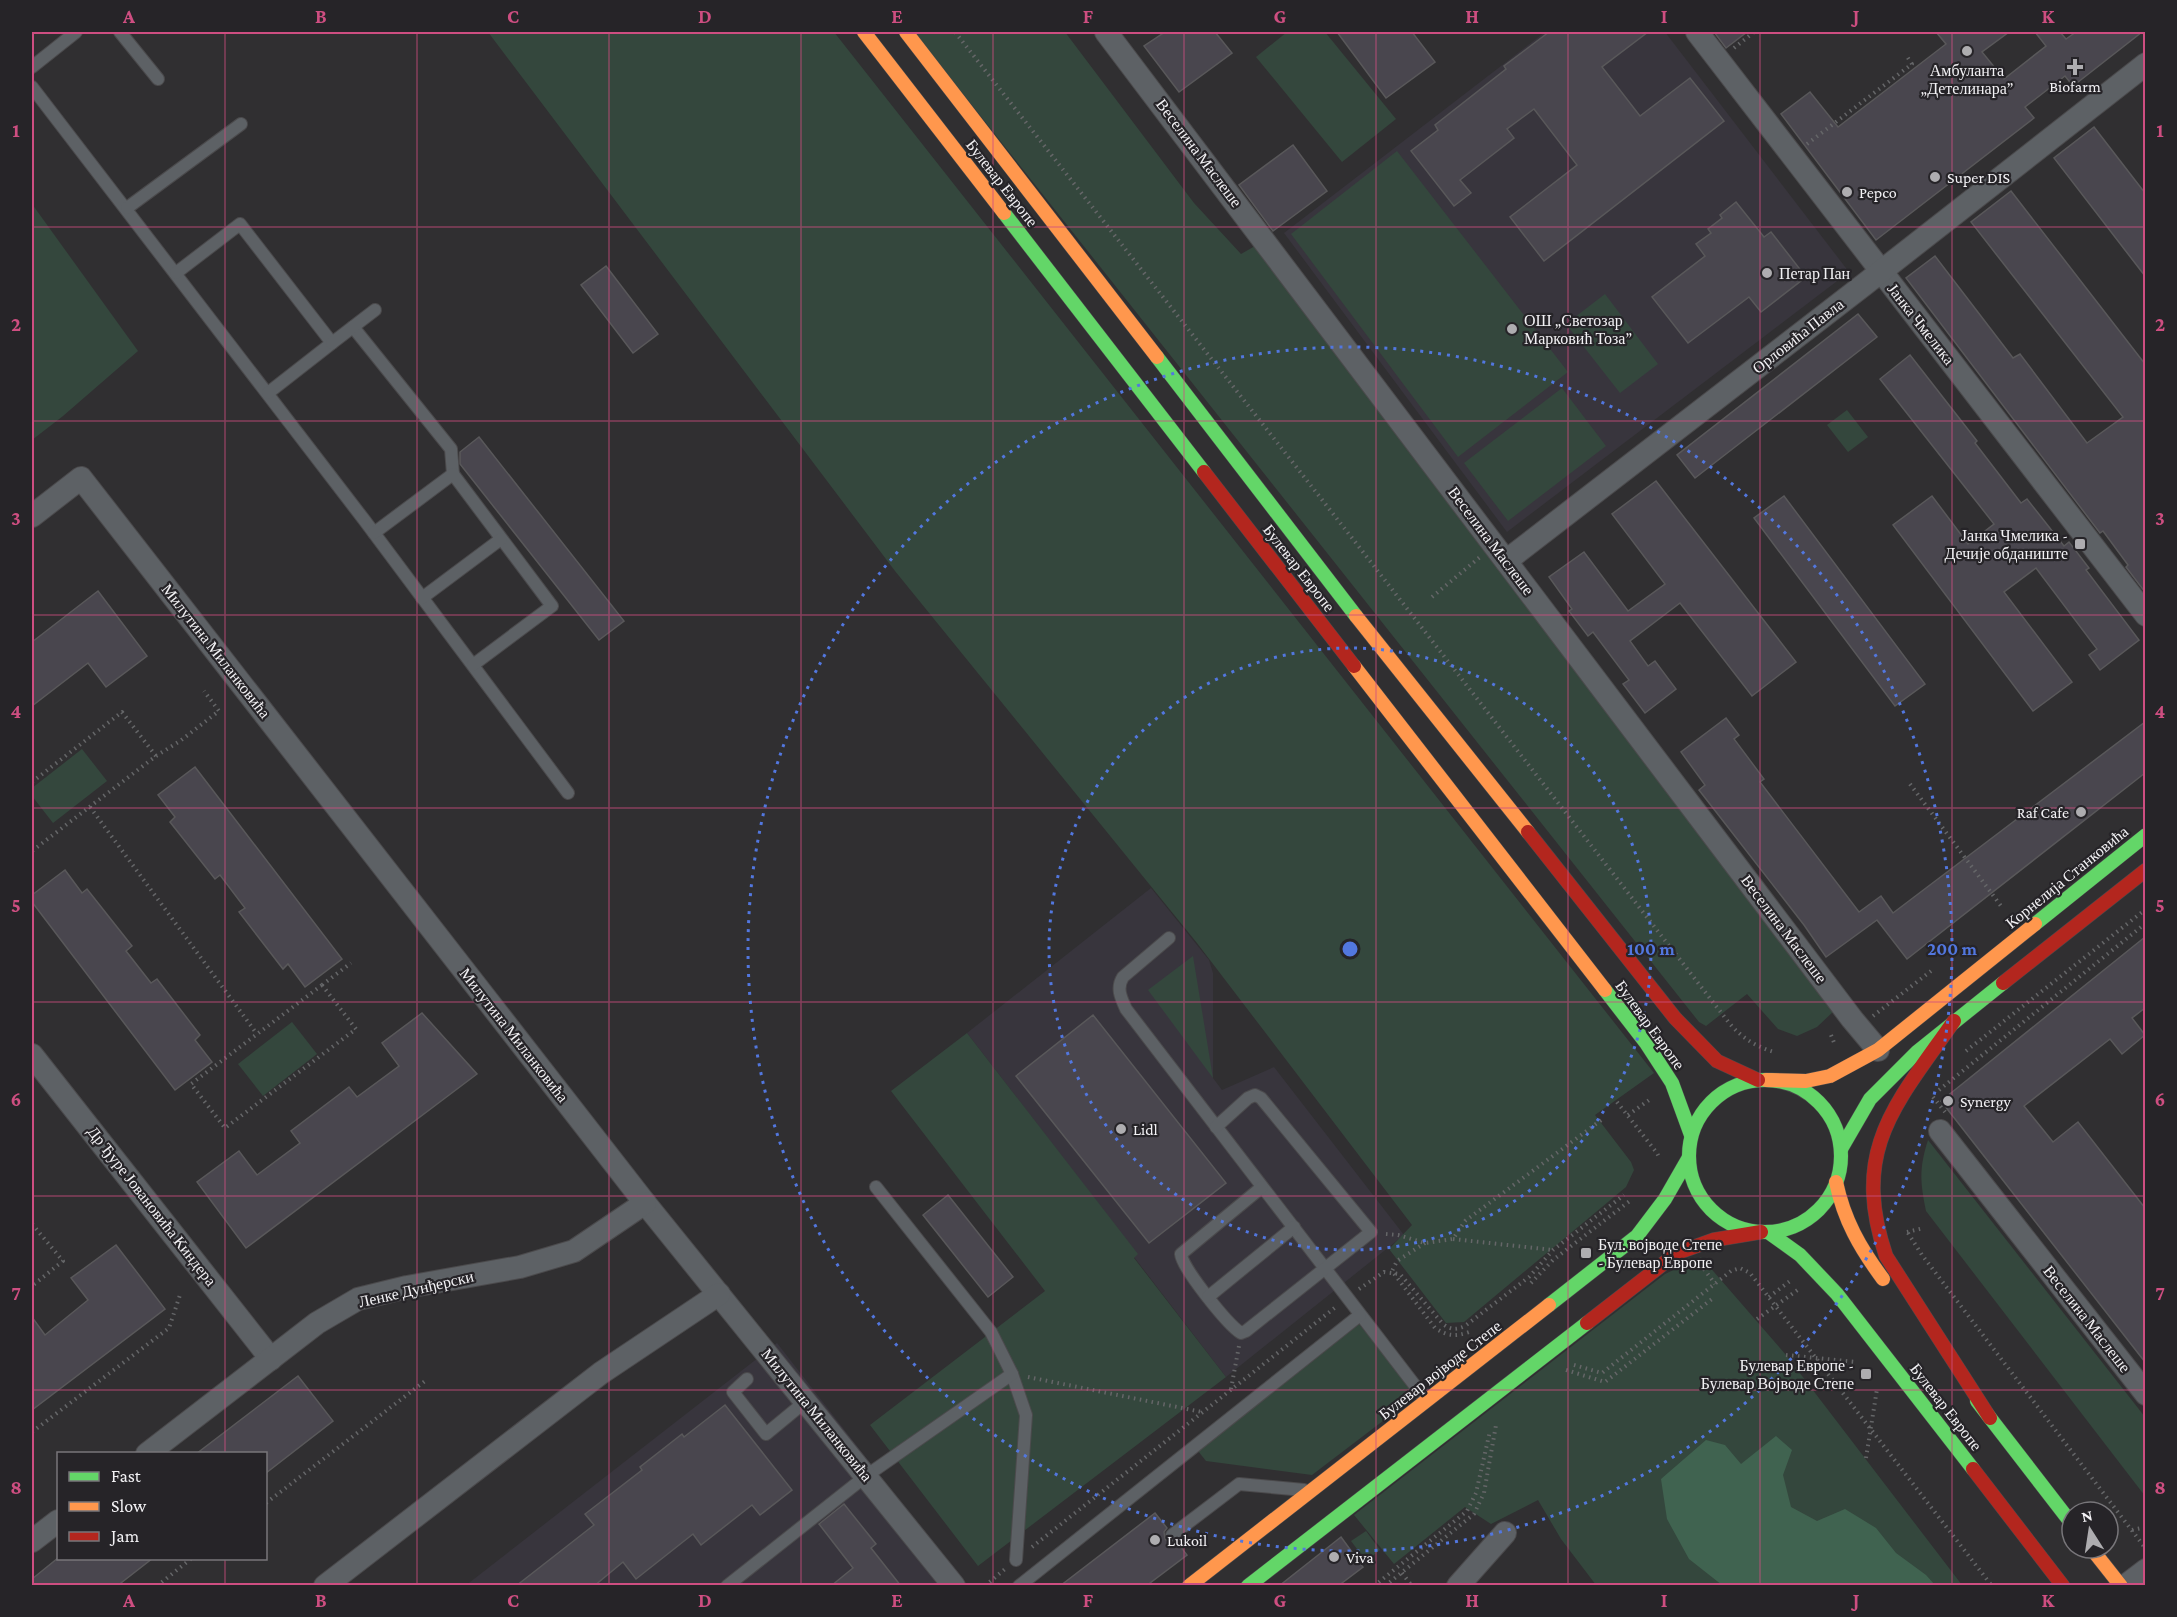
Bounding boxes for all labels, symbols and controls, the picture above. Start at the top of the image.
text: A [122,5,136,27]
text: B [315,5,327,27]
text: C [507,5,519,27]
text: D [698,5,712,27]
text: E [891,5,903,27]
text: F [1083,5,1094,27]
text: G [1274,5,1287,27]
text: H [1465,5,1479,27]
text: I [1661,5,1668,27]
text: J [1851,5,1860,27]
text: K [2042,5,2056,27]
marker: Амбуланта „Детелинара” [1960,44,1974,58]
marker: Biofarm [2068,60,2082,74]
place label: Амбуланта „Детелинара” [1921,62,2013,98]
place label: Biofarm [2049,78,2101,95]
street label: Веселина Маслеше [1153,96,1245,210]
text: 1 [12,119,20,141]
text: 1 [2156,119,2164,141]
street label: Булевар Европе [962,136,1041,230]
place label: Super DIS [1947,169,2010,187]
marker: Super DIS [1928,170,1942,184]
place label: Pepco [1859,184,1897,202]
marker: Pepco [1840,185,1854,199]
place label: Петар Пан [1779,265,1851,283]
marker: Петар Пан [1760,266,1774,280]
street label: Јанка Чмелика [1884,280,1958,368]
street label: Орловића Павла [1749,295,1847,378]
place label: ОШ „Светозар Марковић Тоза” [1524,312,1632,348]
text: 2 [11,313,21,335]
text: 2 [2155,313,2165,335]
marker: ОШ „Светозар Марковић Тоза” [1505,322,1519,336]
street label: Веселина Маслеше [1445,484,1537,598]
text: 3 [11,507,21,529]
text: 3 [2155,507,2165,529]
street label: Булевар Европе [1259,521,1338,615]
place label: Јанка Чмелика - Дечије обданиште [1945,527,2068,563]
marker: Јанка Чмелика - Дечије обданиште [2073,537,2087,551]
street label: Милутина Миланковића [158,581,274,722]
text: 4 [11,700,22,722]
text: 4 [2155,700,2166,722]
place label: Raf Cafe [2017,804,2069,821]
marker: Raf Cafe [2074,805,2088,819]
street label: Корнелија Станковића [2003,823,2132,932]
street label: Веселина Маслеше [1738,872,1830,986]
text: 5 [11,894,21,916]
text: 5 [2155,894,2165,916]
centre of rings [1340,939,1360,959]
text: 100 m [1627,939,1675,959]
text: 200 m [1927,939,1978,959]
street label: Милутина Миланковића [456,965,572,1106]
street label: Булевар Европе [1611,977,1688,1073]
text: 6 [11,1088,21,1110]
text: 6 [2155,1088,2165,1110]
place label: Synergy [1960,1093,2011,1111]
marker: Synergy [1941,1094,1955,1108]
place label: Lidl [1133,1121,1158,1138]
marker: Lidl [1114,1122,1128,1136]
street label: Др Ђуре Јовановића Киндера [84,1123,220,1290]
place label: Бул. војводе Степе - Булевар Европе [1598,1236,1722,1272]
marker: Бул. војводе Степе - Булевар Европе [1579,1246,1593,1260]
street label: Веселина Маслеше [2040,1262,2134,1376]
street label: Ленке Дунђерски [357,1267,476,1311]
text: 7 [11,1282,21,1304]
text: 7 [2155,1282,2165,1304]
street label: Булевар војводе Степе [1376,1317,1505,1424]
street label: Милутина Миланковића [758,1345,876,1485]
place label: Булевар Европе - Булевар Војводе Степе [1701,1357,1854,1393]
street label: Булевар Европе [1906,1360,1985,1454]
marker: Булевар Европе - Булевар Војводе Степе [1859,1367,1873,1381]
legend [57,1452,267,1560]
text: Fast [111,1466,142,1486]
text: 8 [10,1476,22,1498]
text: 8 [2154,1476,2166,1498]
text: Slow [111,1496,147,1516]
north arrow [2060,1500,2120,1560]
text: N [2080,1506,2094,1525]
text: Jam [109,1526,140,1546]
place label: Lukoil [1167,1532,1207,1549]
marker: Lukoil [1148,1533,1162,1547]
place label: Viva [1346,1549,1374,1566]
marker: Viva [1327,1550,1341,1564]
text: A [122,1589,136,1611]
text: B [315,1589,327,1611]
text: C [507,1589,519,1611]
text: D [698,1589,712,1611]
text: E [891,1589,903,1611]
text: F [1083,1589,1094,1611]
text: G [1274,1589,1287,1611]
text: H [1465,1589,1479,1611]
text: I [1661,1589,1668,1611]
text: J [1851,1589,1860,1611]
text: K [2042,1589,2056,1611]

